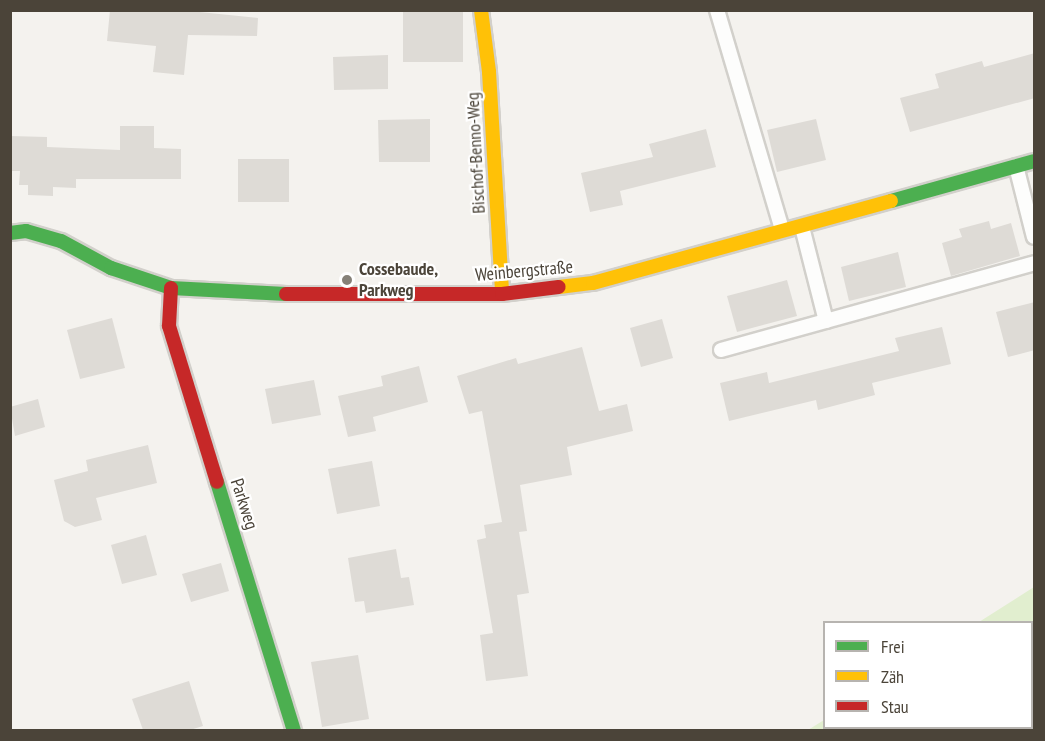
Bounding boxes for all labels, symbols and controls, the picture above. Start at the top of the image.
street label: Bischof-Benno-Weg [462,92,490,214]
street label: Weinbergstraße [474,256,574,286]
place label: Cossebaude, Parkweg [359,259,438,302]
marker: Cossebaude, Parkweg [340,273,354,287]
street label: Parkweg [226,476,262,532]
legend [823,621,1033,729]
text: Frei [881,635,905,658]
text: Zäh [881,665,904,688]
text: Stau [881,695,909,718]

